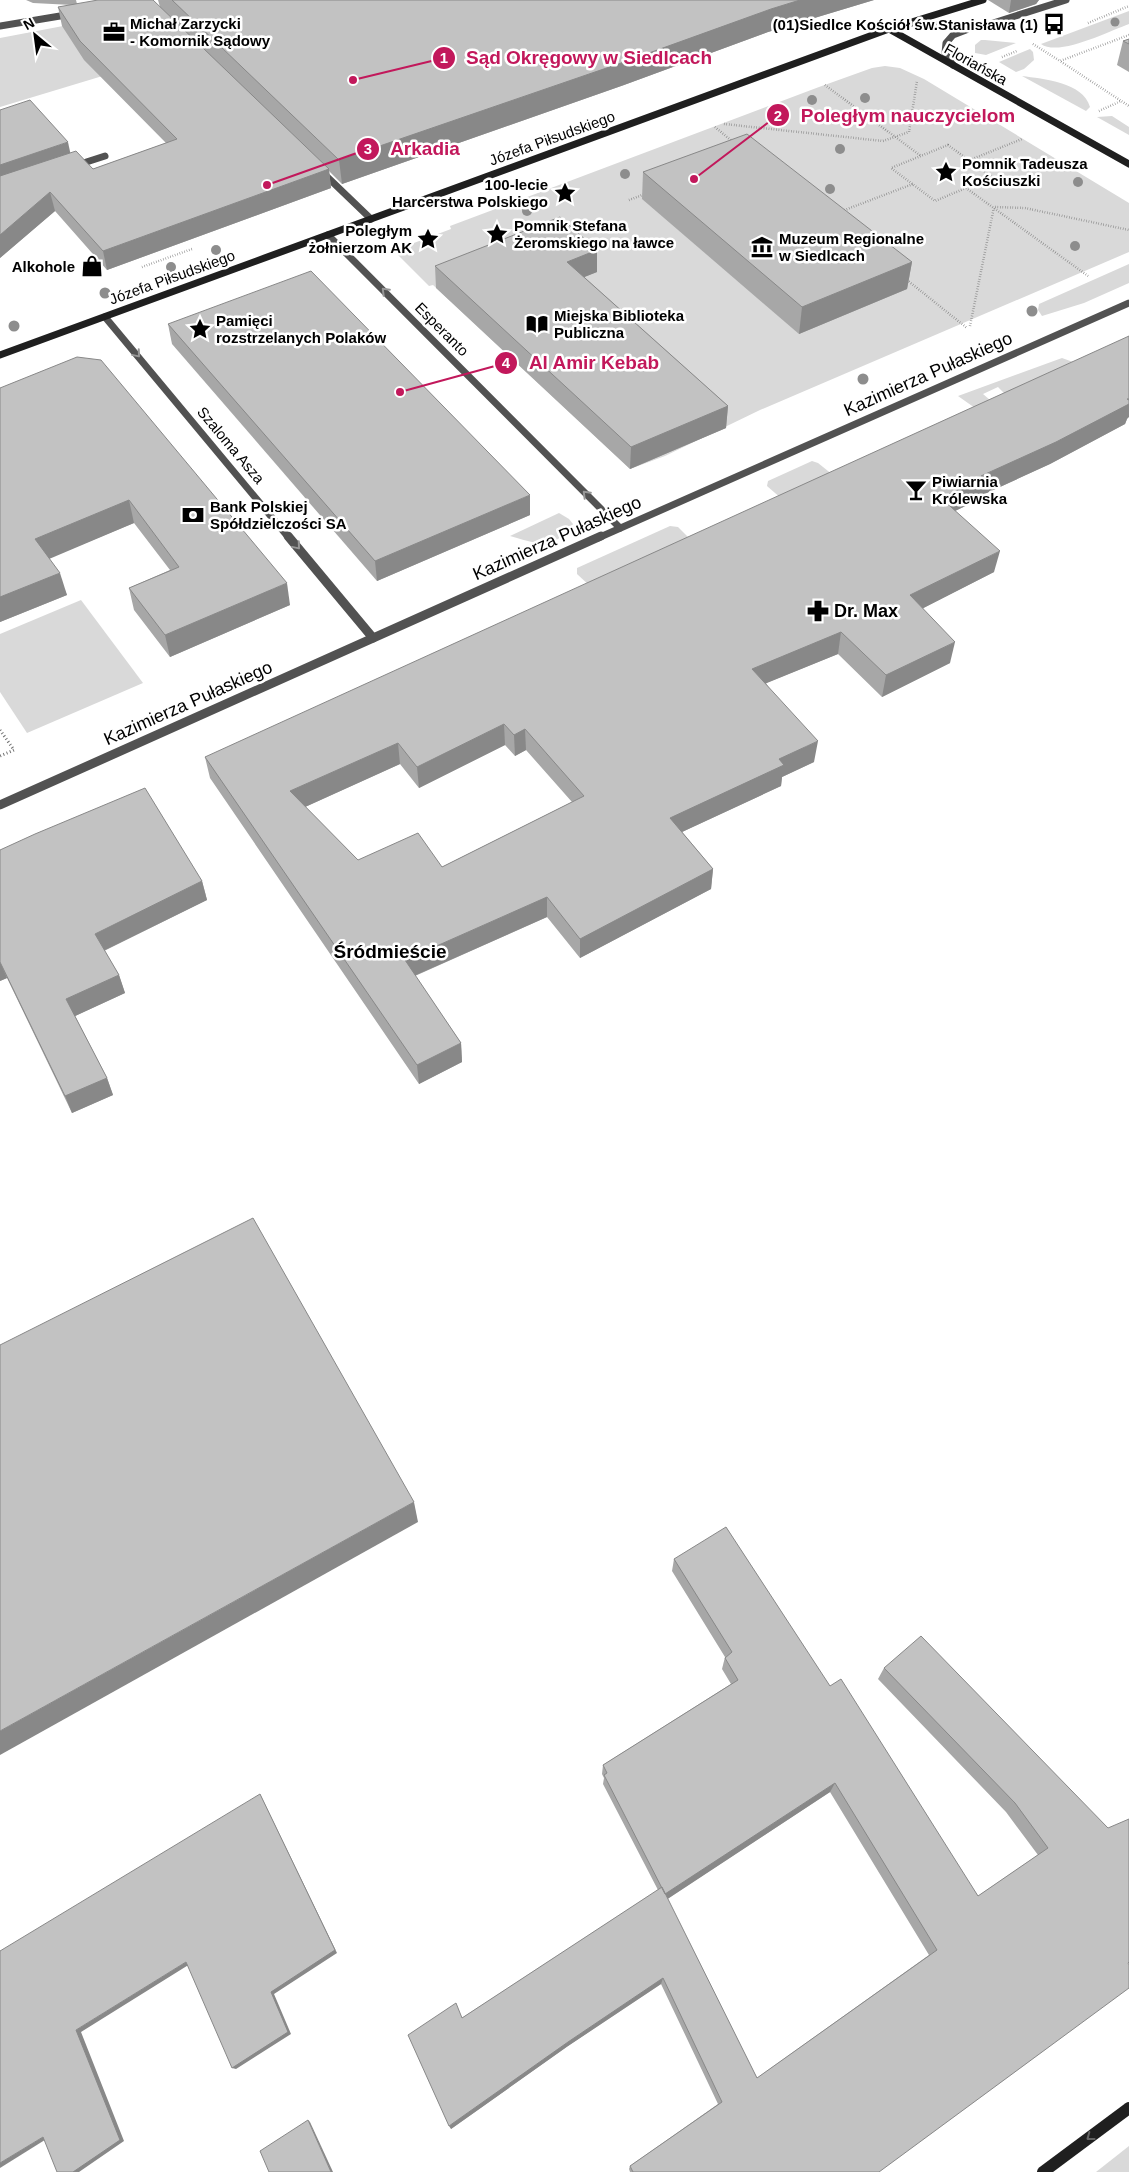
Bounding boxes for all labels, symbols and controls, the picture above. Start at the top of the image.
north arrow [10,10,60,60]
bus stop icon: (01)Siedlce Kościół św.Stanisława (1) [1041,11,1067,37]
text: N [20,14,37,33]
place label: Michał Zarzycki - Komornik Sądowy [130,15,271,49]
place label: (01)Siedlce Kościół św.Stanisława (1) [773,16,1038,33]
office icon: Michał Zarzycki - Komornik Sądowy [101,19,127,45]
street label: Floriańska [942,40,1011,89]
callout: Sąd Okręgowy w Siedlcach [431,41,722,75]
text: Sąd Okręgowy w Siedlcach [466,47,712,68]
text: 1 [440,49,448,66]
callout: Poległym nauczycielom [765,98,1025,132]
text: Poległym nauczycielom [801,105,1015,126]
street label: Józefa Piłsudskiego [487,107,617,169]
text: 2 [774,107,782,124]
callout: Arkadia [356,132,470,166]
text: Arkadia [390,138,460,159]
text: 3 [364,140,372,157]
place label: Pomnik Tadeusza Kościuszki [962,155,1088,189]
place icon: Pomnik Tadeusza Kościuszki [933,159,959,185]
place label: 100-lecie Harcerstwa Polskiego [392,176,548,210]
place icon: 100-lecie Harcerstwa Polskiego [552,180,578,206]
place label: Pomnik Stefana Żeromskiego na ławce [514,217,674,251]
place icon: Pomnik Stefana Żeromskiego na ławce [484,221,510,247]
place label: Poległym żołnierzom AK [308,222,412,256]
place icon: Poległym żołnierzom AK [415,226,441,252]
place label: Muzeum Regionalne w Siedlcach [778,230,924,264]
museum icon: Muzeum Regionalne w Siedlcach [749,234,775,260]
street label: Józefa Piłsudskiego [107,246,237,308]
shop icon: Alkohole [79,253,105,279]
place label: Alkohole [12,258,75,275]
one-way arrow [382,288,391,297]
street label: Esperanto [412,299,472,359]
place label: Miejska Biblioteka Publiczna [554,307,685,341]
library icon: Miejska Biblioteka Publiczna [524,311,550,337]
place label: Pamięci rozstrzelanych Polaków [216,312,386,346]
place icon: Pamięci rozstrzelanych Polaków [187,316,213,342]
street label: Kazimierza Pułaskiego [841,328,1015,420]
callout: Al Amir Kebab [494,346,670,380]
one-way arrow [131,348,139,357]
text: Al Amir Kebab [529,352,659,373]
text: 4 [502,354,511,371]
street label: Szaloma Asza [194,403,268,487]
place label: Piwiarnia Królewska [932,473,1008,507]
bar icon: Piwiarnia Królewska [903,477,929,503]
one-way arrow [582,490,591,499]
street label: Kazimierza Pułaskiego [470,492,644,584]
place label: Bank Polskiej Spółdzielczości SA [210,498,347,532]
bank icon: Bank Polskiej Spółdzielczości SA [180,502,206,528]
one-way arrow [291,540,299,549]
pharmacy icon: Dr. Max [805,598,831,624]
place label: Dr. Max [834,601,898,621]
street label: Kazimierza Pułaskiego [101,657,275,749]
district label: Śródmieście [334,941,447,962]
one-way arrow [1086,2131,1096,2140]

